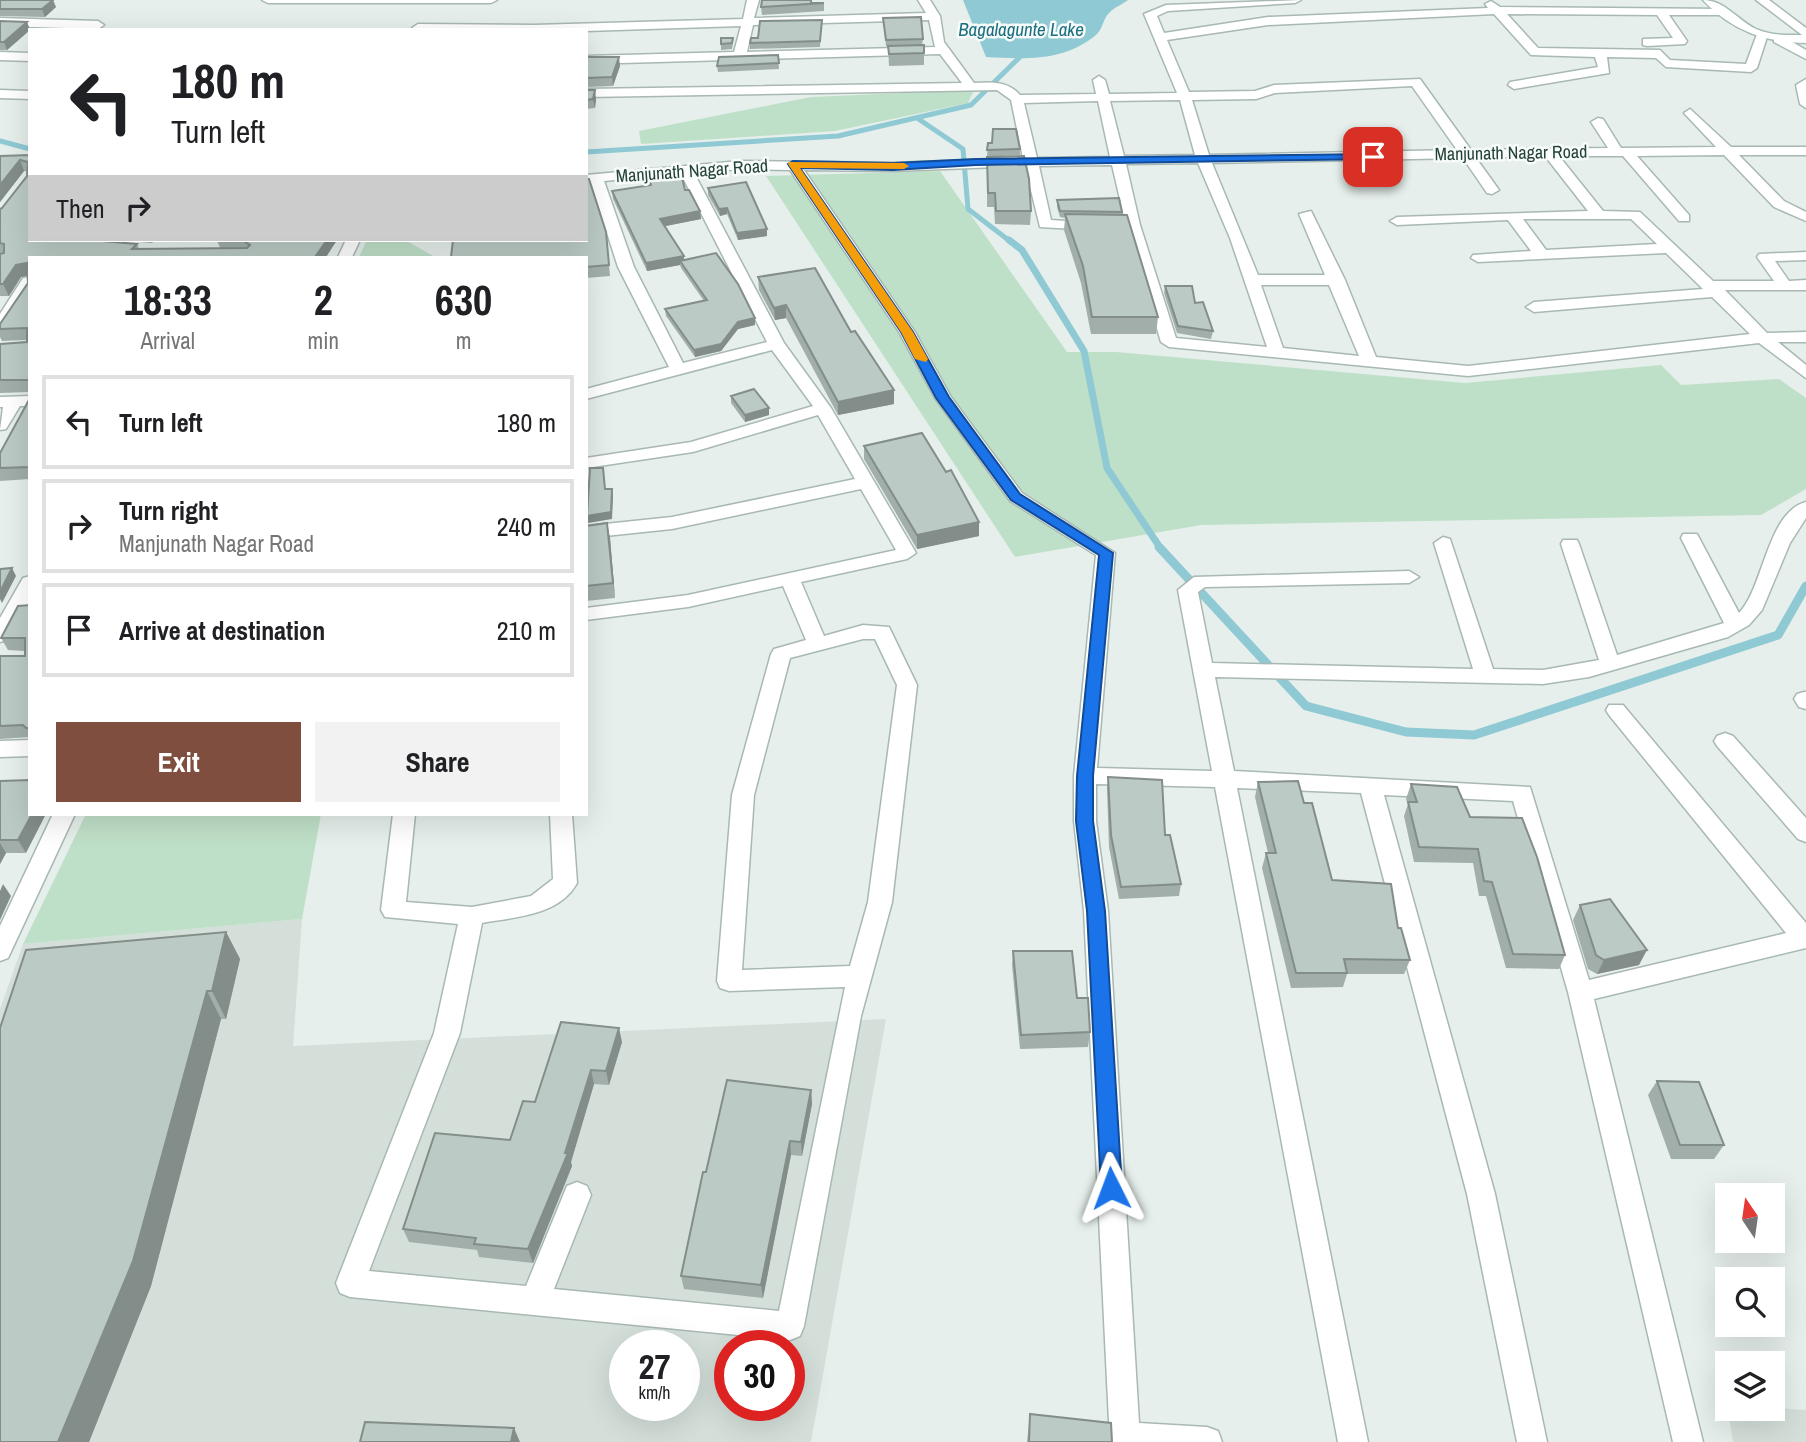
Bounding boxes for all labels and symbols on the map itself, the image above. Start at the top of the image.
water label: Bagalagunte Lake [958,16,1084,42]
pin [1343,127,1403,187]
street label: Manjunath Nagar Road [1434,139,1588,166]
street label: Manjunath Nagar Road [615,153,769,188]
position arrow [1074,1151,1148,1225]
north arrow [1715,1183,1785,1253]
speed limit sign: 30 [714,1330,805,1421]

